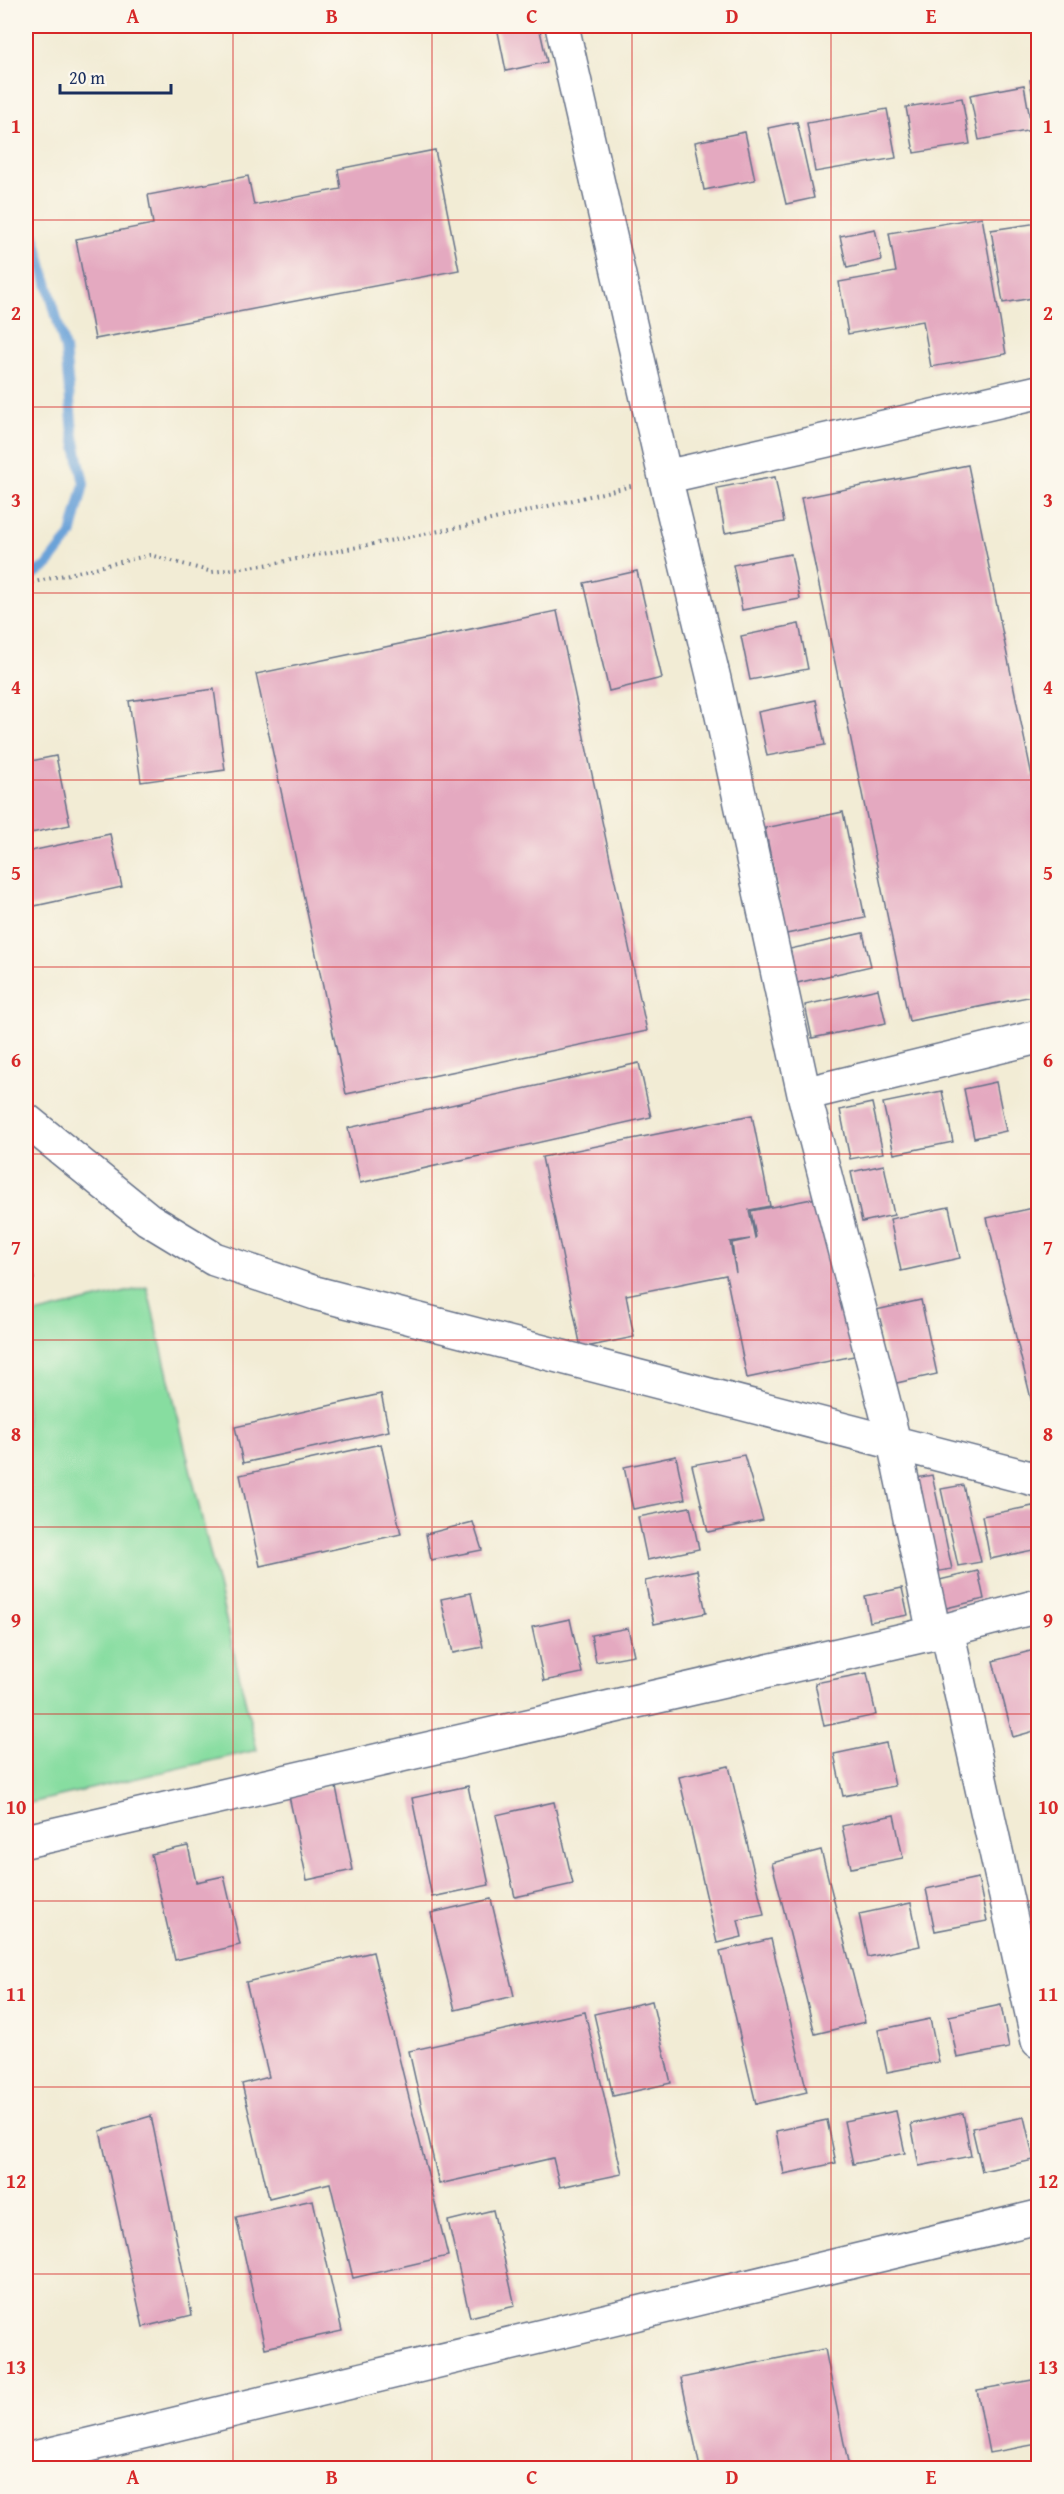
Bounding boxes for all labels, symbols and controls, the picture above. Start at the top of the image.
text: A [127,1,140,30]
text: B [326,1,338,30]
text: C [526,1,538,30]
text: D [725,1,739,30]
text: E [926,1,937,30]
scale bar [60,57,171,95]
text: 20 m [69,64,105,91]
text: 1 [11,111,21,140]
text: 1 [1043,111,1053,140]
text: 2 [11,298,21,327]
text: 2 [1043,298,1053,327]
text: 3 [11,485,21,514]
text: 3 [1043,485,1053,514]
text: 4 [11,672,21,701]
text: 4 [1043,672,1053,701]
text: 5 [11,858,21,887]
text: 5 [1043,858,1053,887]
text: 6 [11,1045,21,1074]
text: 6 [1043,1045,1053,1074]
text: 7 [11,1232,21,1261]
text: 7 [1043,1232,1053,1261]
text: 8 [11,1419,21,1448]
text: 8 [1043,1419,1053,1448]
text: 9 [11,1605,21,1634]
text: 9 [1043,1605,1053,1634]
text: 10 [6,1792,26,1821]
text: 10 [1038,1792,1058,1821]
text: 11 [6,1979,26,2008]
text: 11 [1038,1979,1058,2008]
text: 12 [6,2166,26,2195]
text: 12 [1038,2166,1058,2195]
text: 13 [6,2352,26,2381]
text: 13 [1038,2352,1058,2381]
text: A [127,2462,140,2491]
text: B [326,2462,338,2491]
text: C [526,2462,538,2491]
text: D [725,2462,739,2491]
text: E [926,2462,937,2491]

